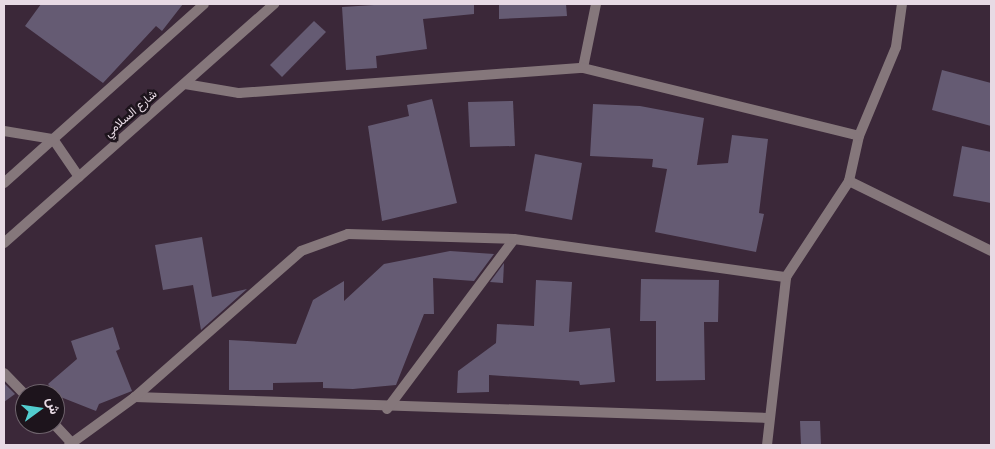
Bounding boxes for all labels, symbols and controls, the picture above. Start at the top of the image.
street label: شارع السلامي [102,87,160,141]
north arrow [15,384,65,434]
text: ش [44,396,63,416]

